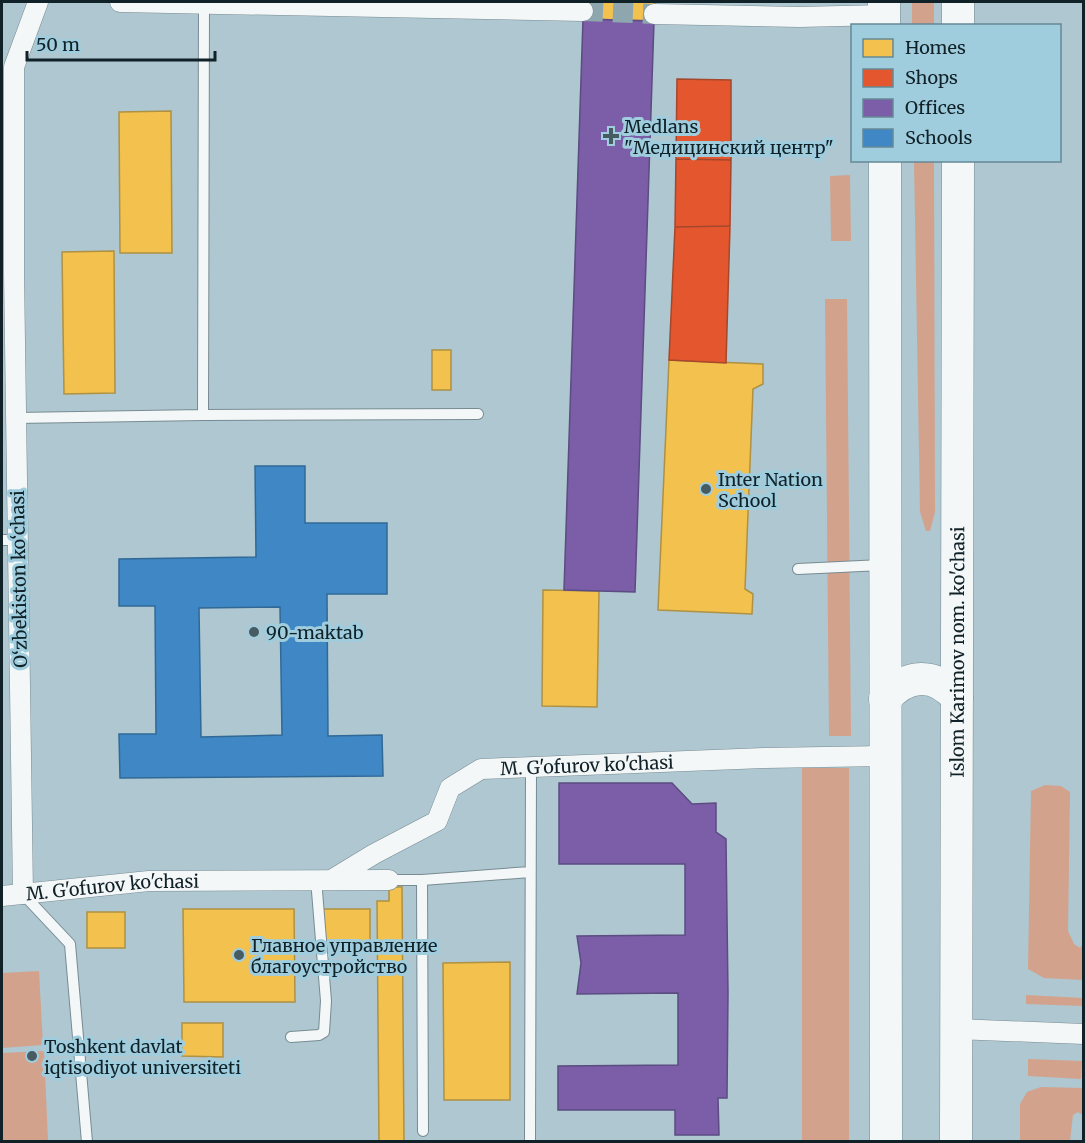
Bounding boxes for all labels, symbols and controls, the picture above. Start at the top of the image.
scale bar [27,24,214,62]
legend [851,24,1061,162]
text: 50 m [36,33,80,56]
text: Homes [905,36,966,59]
text: Shops [905,66,958,89]
text: Offices [905,96,965,119]
place label: Medlans "Медицинский центр" [624,115,834,159]
text: Schools [905,126,973,149]
marker: Medlans "Медицинский центр" [602,127,620,145]
place label: Inter Nation School [718,468,823,512]
marker: Inter Nation School [699,482,713,496]
street label: O‘zbekiston ko‘chasi [6,490,32,668]
street label: Islom Karimov nom. ko'chasi [945,526,969,778]
place label: 90-maktab [266,621,364,644]
marker: 90-maktab [247,625,261,639]
street label: M. G'ofurov ko'chasi [500,750,674,780]
street label: M. G'ofurov ko'chasi [25,869,199,905]
place label: Главное управление благоустройство [251,934,438,978]
marker: Главное управление благоустройство [232,948,246,962]
place label: Toshkent davlat iqtisodiyot universiteti [44,1035,241,1079]
marker: Toshkent davlat iqtisodiyot universiteti [25,1049,39,1063]

